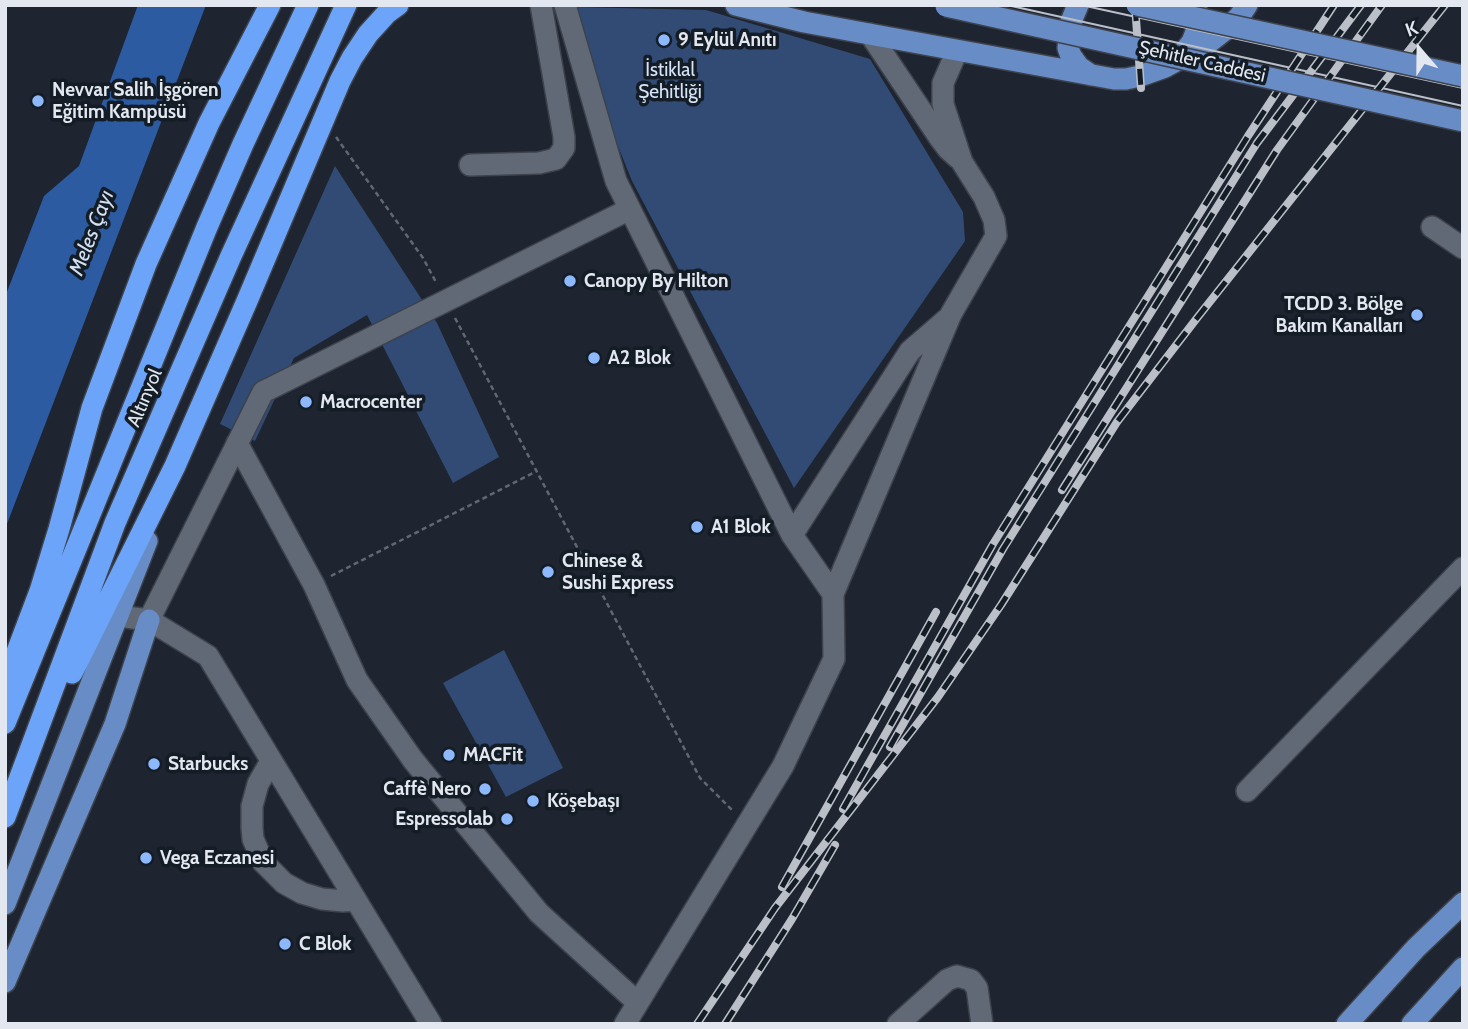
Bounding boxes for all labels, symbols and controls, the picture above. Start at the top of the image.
north arrow [1384,14,1454,84]
text: K [1402,16,1421,42]
place label: 9 Eylül Anıtı [678,29,777,51]
marker: 9 Eylül Anıtı [656,32,672,48]
street label: Şehitler Caddesi [1136,36,1268,88]
park label: İstiklal Şehitliği [638,59,702,103]
place label: Nevvar Salih İşgören Eğitim Kampüsü [52,79,218,123]
marker: Nevvar Salih İşgören Eğitim Kampüsü [30,93,46,109]
water label: Meles Çayı [64,187,120,279]
place label: Canopy By Hilton [584,270,728,292]
marker: Canopy By Hilton [562,273,578,289]
place label: TCDD 3. Bölge Bakım Kanalları [1276,293,1403,337]
marker: TCDD 3. Bölge Bakım Kanalları [1409,307,1425,323]
place label: A2 Blok [608,347,671,369]
marker: A2 Blok [586,350,602,366]
street label: Altınyol [123,365,167,431]
place label: Macrocenter [320,391,422,413]
marker: Macrocenter [298,394,314,410]
place label: A1 Blok [711,516,771,538]
marker: A1 Blok [689,519,705,535]
place label: Chinese & Sushi Express [562,550,674,594]
marker: Chinese & Sushi Express [540,564,556,580]
place label: MACFit [463,744,523,766]
marker: MACFit [441,747,457,763]
place label: Starbucks [168,753,248,775]
marker: Starbucks [146,756,162,772]
place label: Caffè Nero [383,778,471,800]
marker: Caffè Nero [477,781,493,797]
place label: Köşebaşı [547,790,620,812]
marker: Köşebaşı [525,793,541,809]
place label: Espressolab [395,808,493,830]
marker: Espressolab [499,811,515,827]
place label: Vega Eczanesi [160,847,274,869]
marker: Vega Eczanesi [138,850,154,866]
place label: C Blok [299,933,352,955]
marker: C Blok [277,936,293,952]

